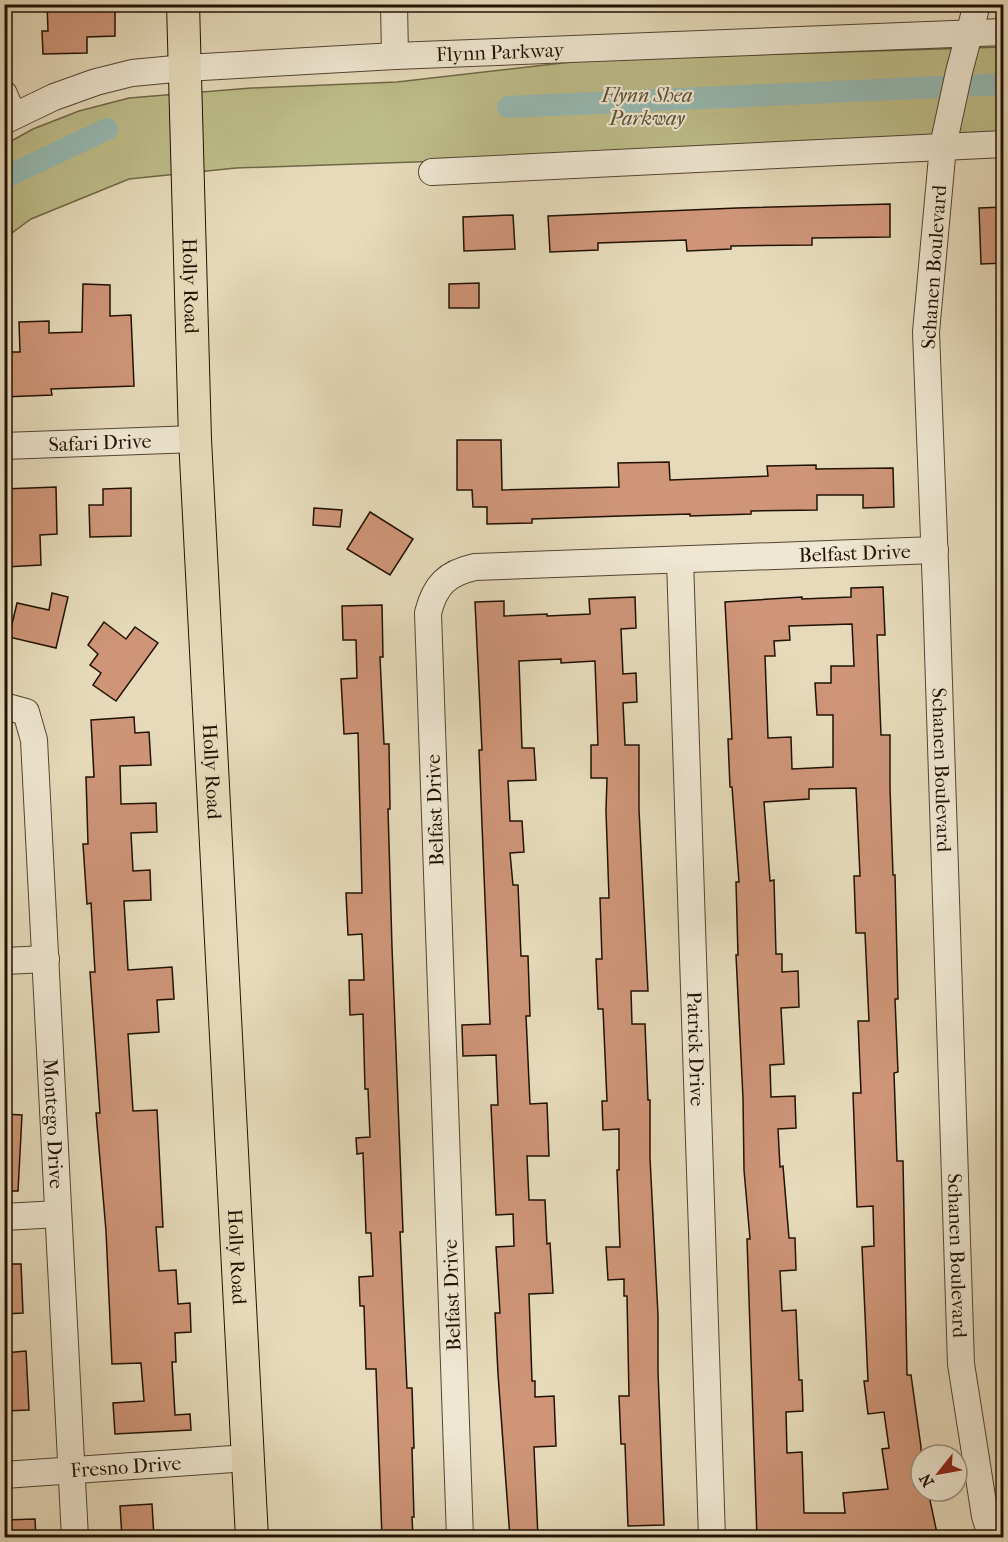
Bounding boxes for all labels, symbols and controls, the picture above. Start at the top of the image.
street label: Flynn Parkway [436,38,566,66]
park label: Flynn Shea Parkway [601,84,692,130]
street label: Schanen Boulevard [917,183,951,350]
street label: Holly Road [178,238,204,335]
street label: Safari Drive [48,429,152,456]
street label: Belfast Drive [798,539,911,567]
street label: Schanen Boulevard [928,687,956,854]
street label: Holly Road [198,723,226,821]
street label: Belfast Drive [422,754,448,866]
street label: Patrick Drive [683,991,709,1107]
street label: Montego Drive [39,1058,69,1189]
street label: Schanen Boulevard [943,1173,972,1339]
street label: Holly Road [223,1208,251,1306]
street label: Belfast Drive [439,1239,465,1351]
north arrow [909,1443,969,1503]
street label: Fresno Drive [69,1451,182,1482]
text: N [915,1470,938,1491]

